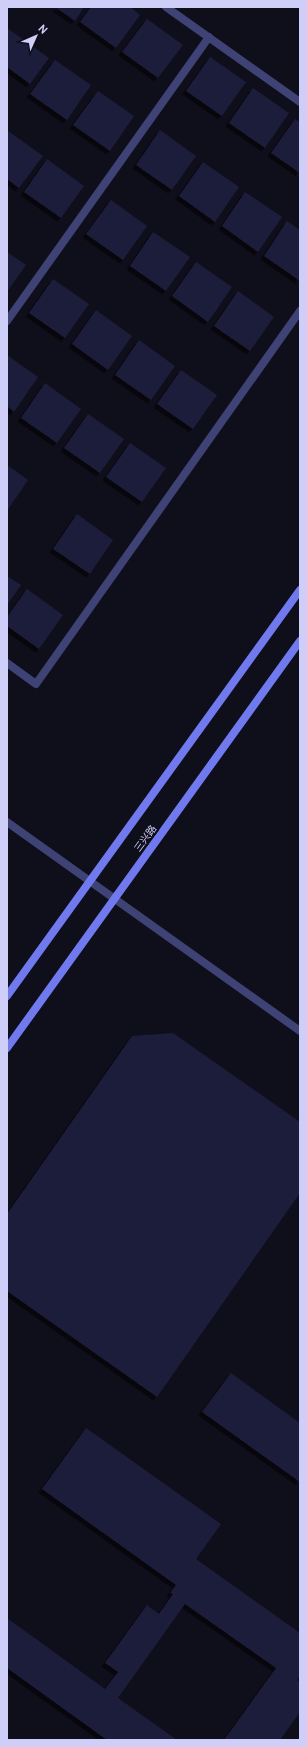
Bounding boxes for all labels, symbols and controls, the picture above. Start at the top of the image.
north arrow [16,16,56,56]
text: N [35,22,50,37]
street label: 三兴路 [132,823,160,855]

